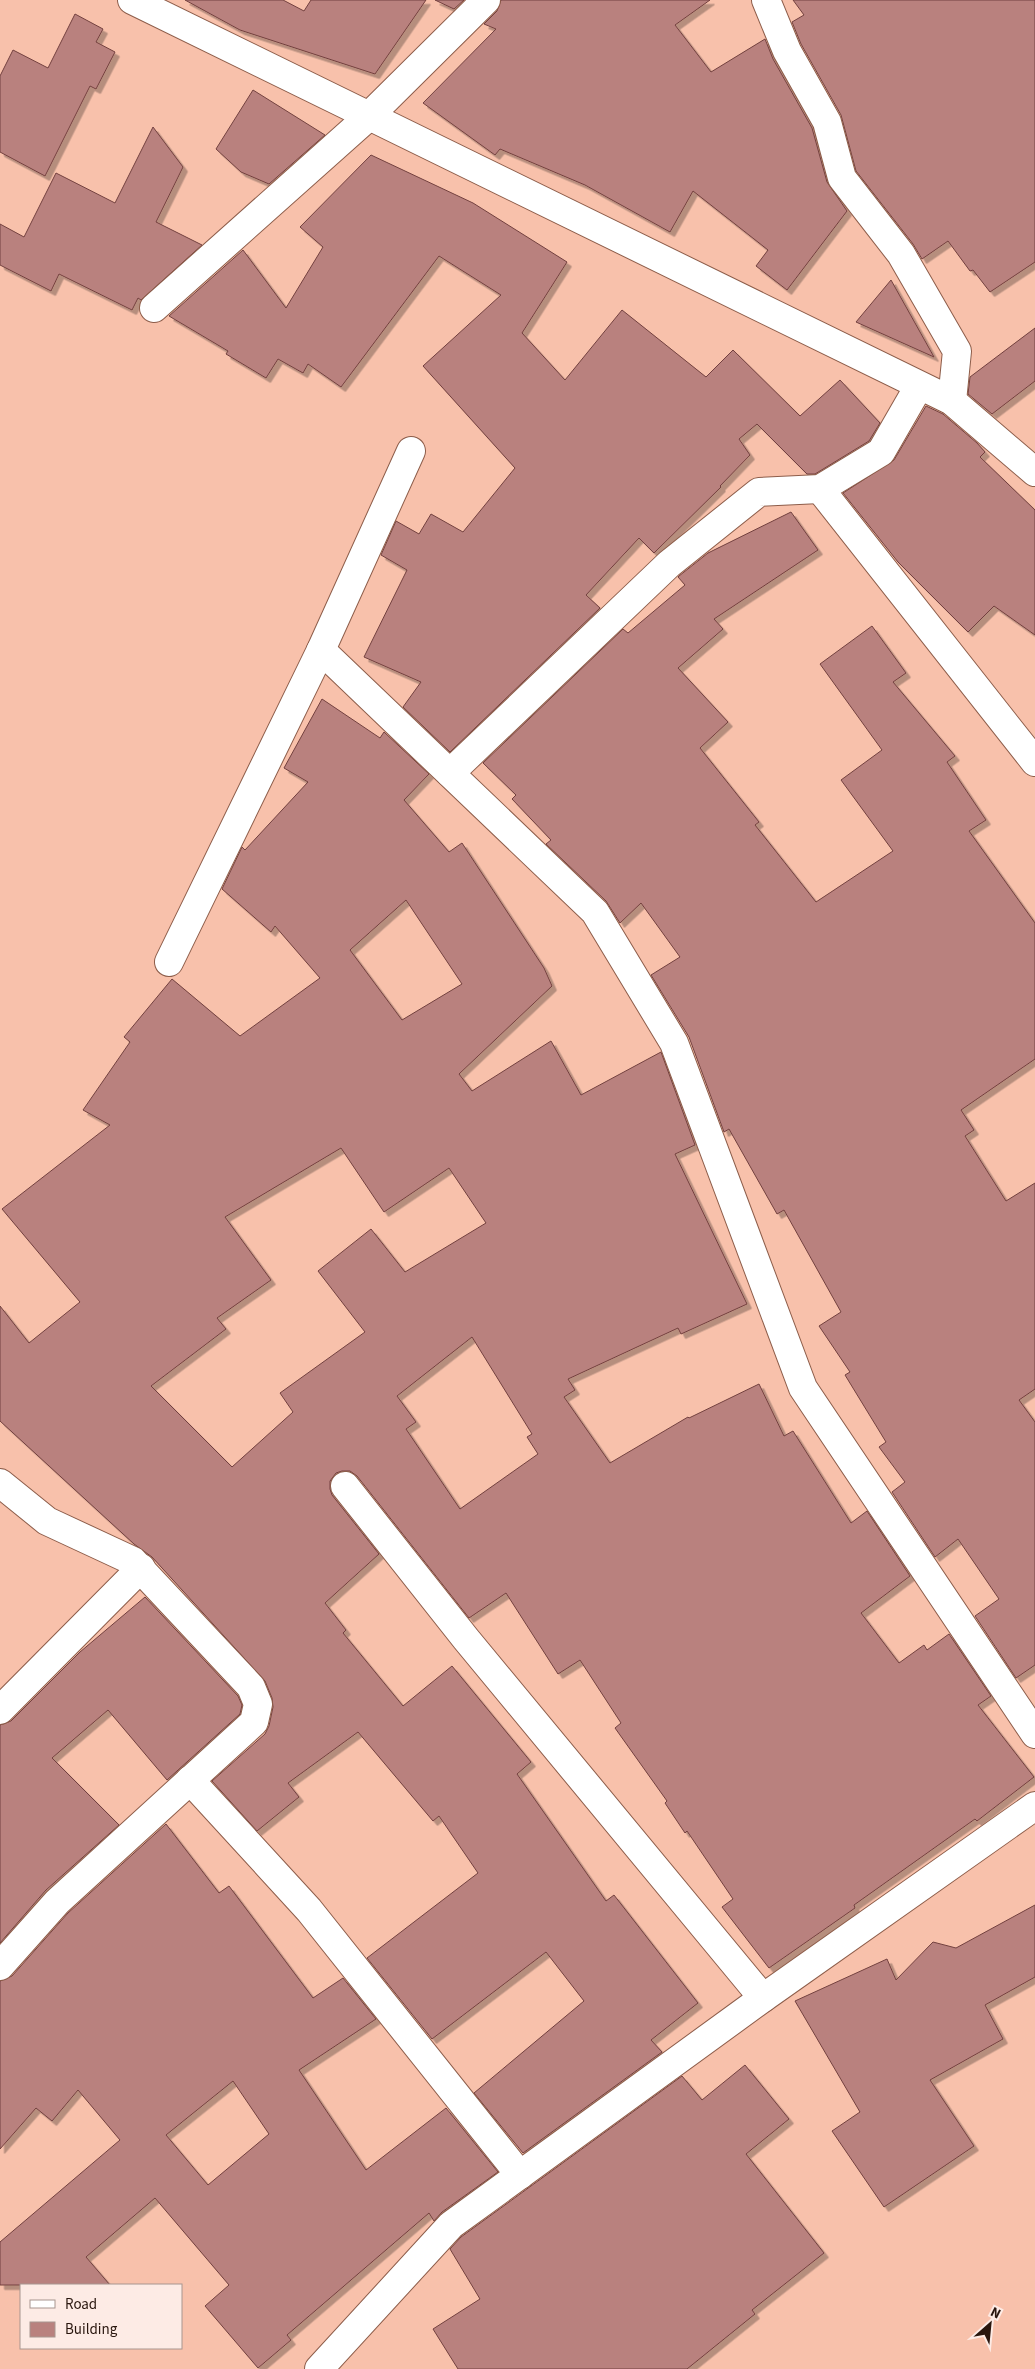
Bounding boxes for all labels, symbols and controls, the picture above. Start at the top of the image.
legend [20,2284,182,2349]
text: Road [65,2294,97,2315]
north arrow [965,2299,1015,2349]
text: N [987,2302,1004,2324]
text: Building [65,2319,118,2340]

